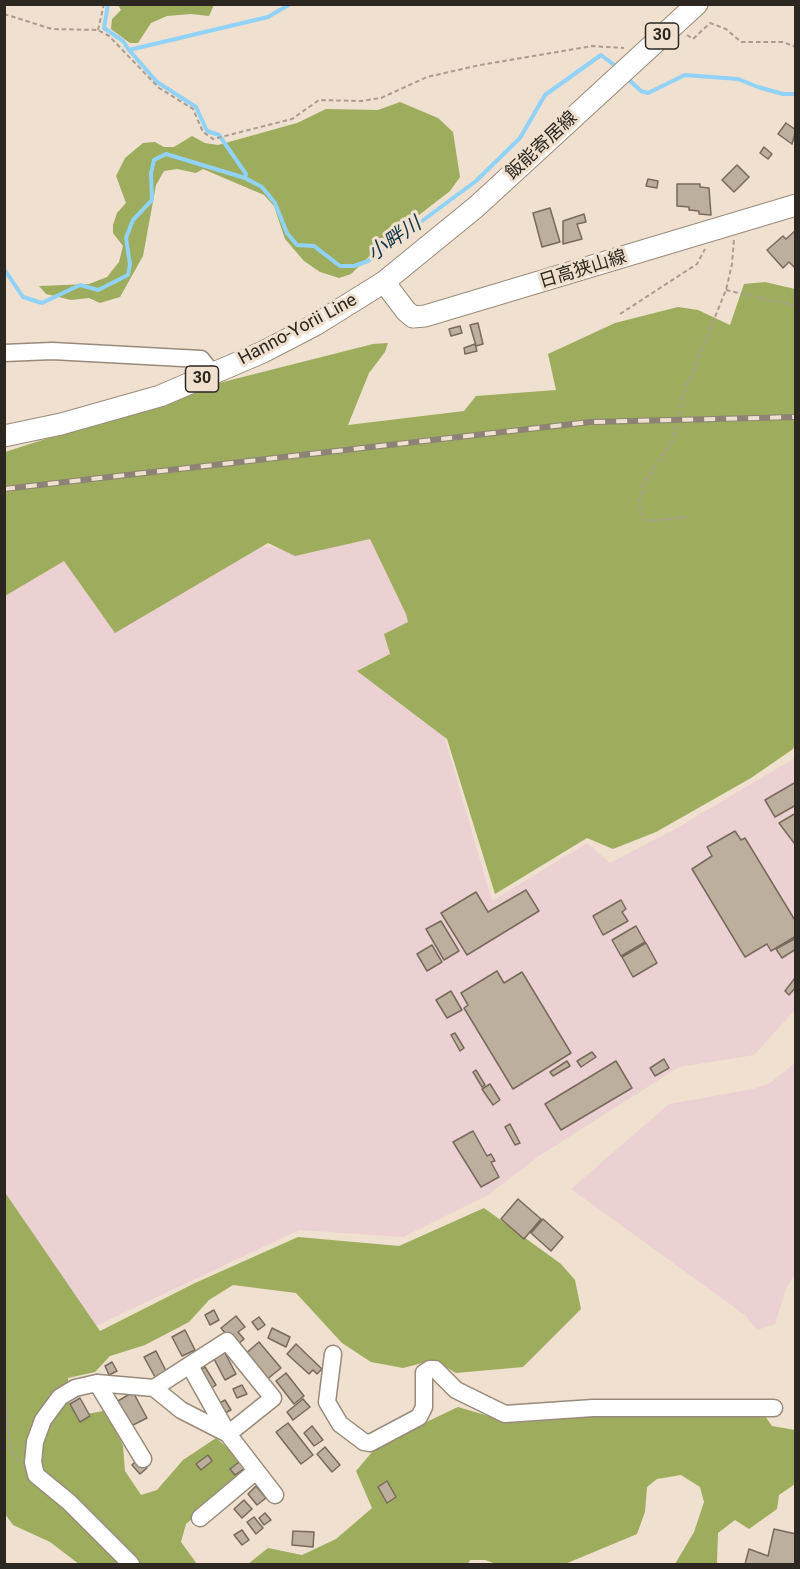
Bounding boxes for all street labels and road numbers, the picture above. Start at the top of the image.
road number: 30 [646,23,678,49]
street label: 飯能寄居線 [502,107,582,185]
street label: 日高狭山線 [537,247,629,293]
street label: Hanno-Yorii Line [235,290,361,370]
road number: 30 [186,366,218,392]

